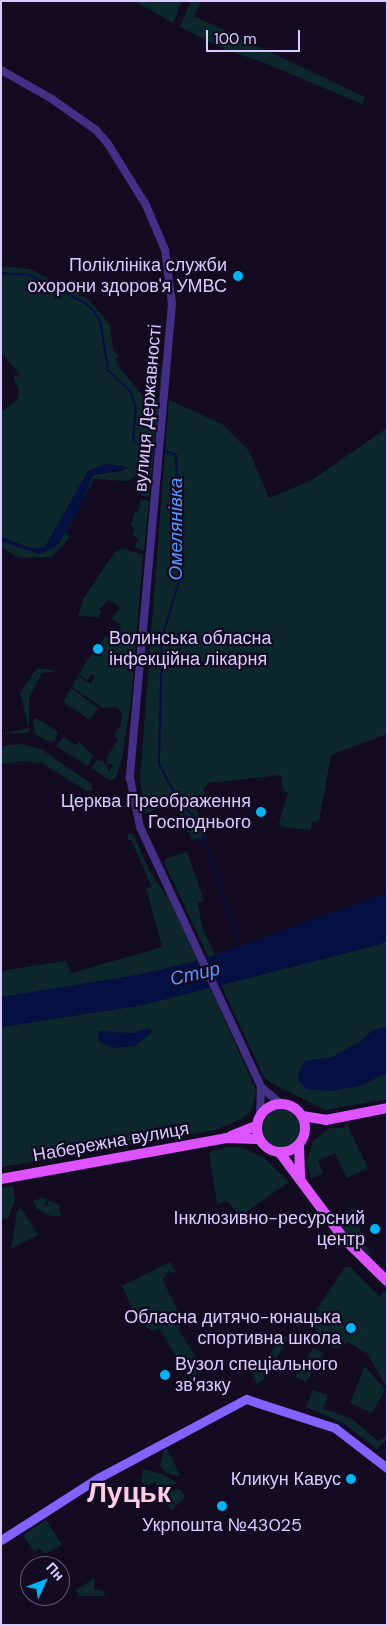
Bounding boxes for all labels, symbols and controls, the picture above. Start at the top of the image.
scale bar [208,20,302,52]
text: 100 m [214,29,257,49]
place label: Поліклініка служби охорони здоров'я УМВС [27,255,227,298]
marker: Поліклініка служби охорони здоров'я УМВС [231,269,245,283]
street label: вулиця Державності [130,323,166,493]
water label: Омелянівка [165,478,187,580]
place label: Волинська обласна інфекційна лікарня [109,628,272,670]
marker: Волинська обласна інфекційна лікарня [91,642,105,656]
place label: Церква Преображення Господнього [61,791,251,834]
marker: Церква Преображення Господнього [255,806,267,818]
water label: Стир [168,957,222,991]
street label: Набережна вулиця [31,1118,191,1166]
place label: Інклюзивно-ресурсний центр [174,1208,365,1250]
marker: Інклюзивно-ресурсний центр [369,1223,381,1235]
place label: Обласна дитячо-юнацька спортивна школа [124,1307,341,1350]
marker: Обласна дитячо-юнацька спортивна школа [345,1322,357,1334]
place label: Вузол спеціального зв'язку [175,1354,338,1396]
marker: Вузол спеціального зв'язку [159,1369,171,1381]
place label: Кликун Кавус [231,1468,341,1490]
marker: Кликун Кавус [345,1473,357,1485]
district label: Луцьк [87,1476,171,1510]
marker: Укрпошта №43025 [216,1500,228,1512]
place label: Укрпошта №43025 [142,1514,302,1536]
north arrow [20,1556,70,1606]
text: Пн [42,1559,68,1584]

